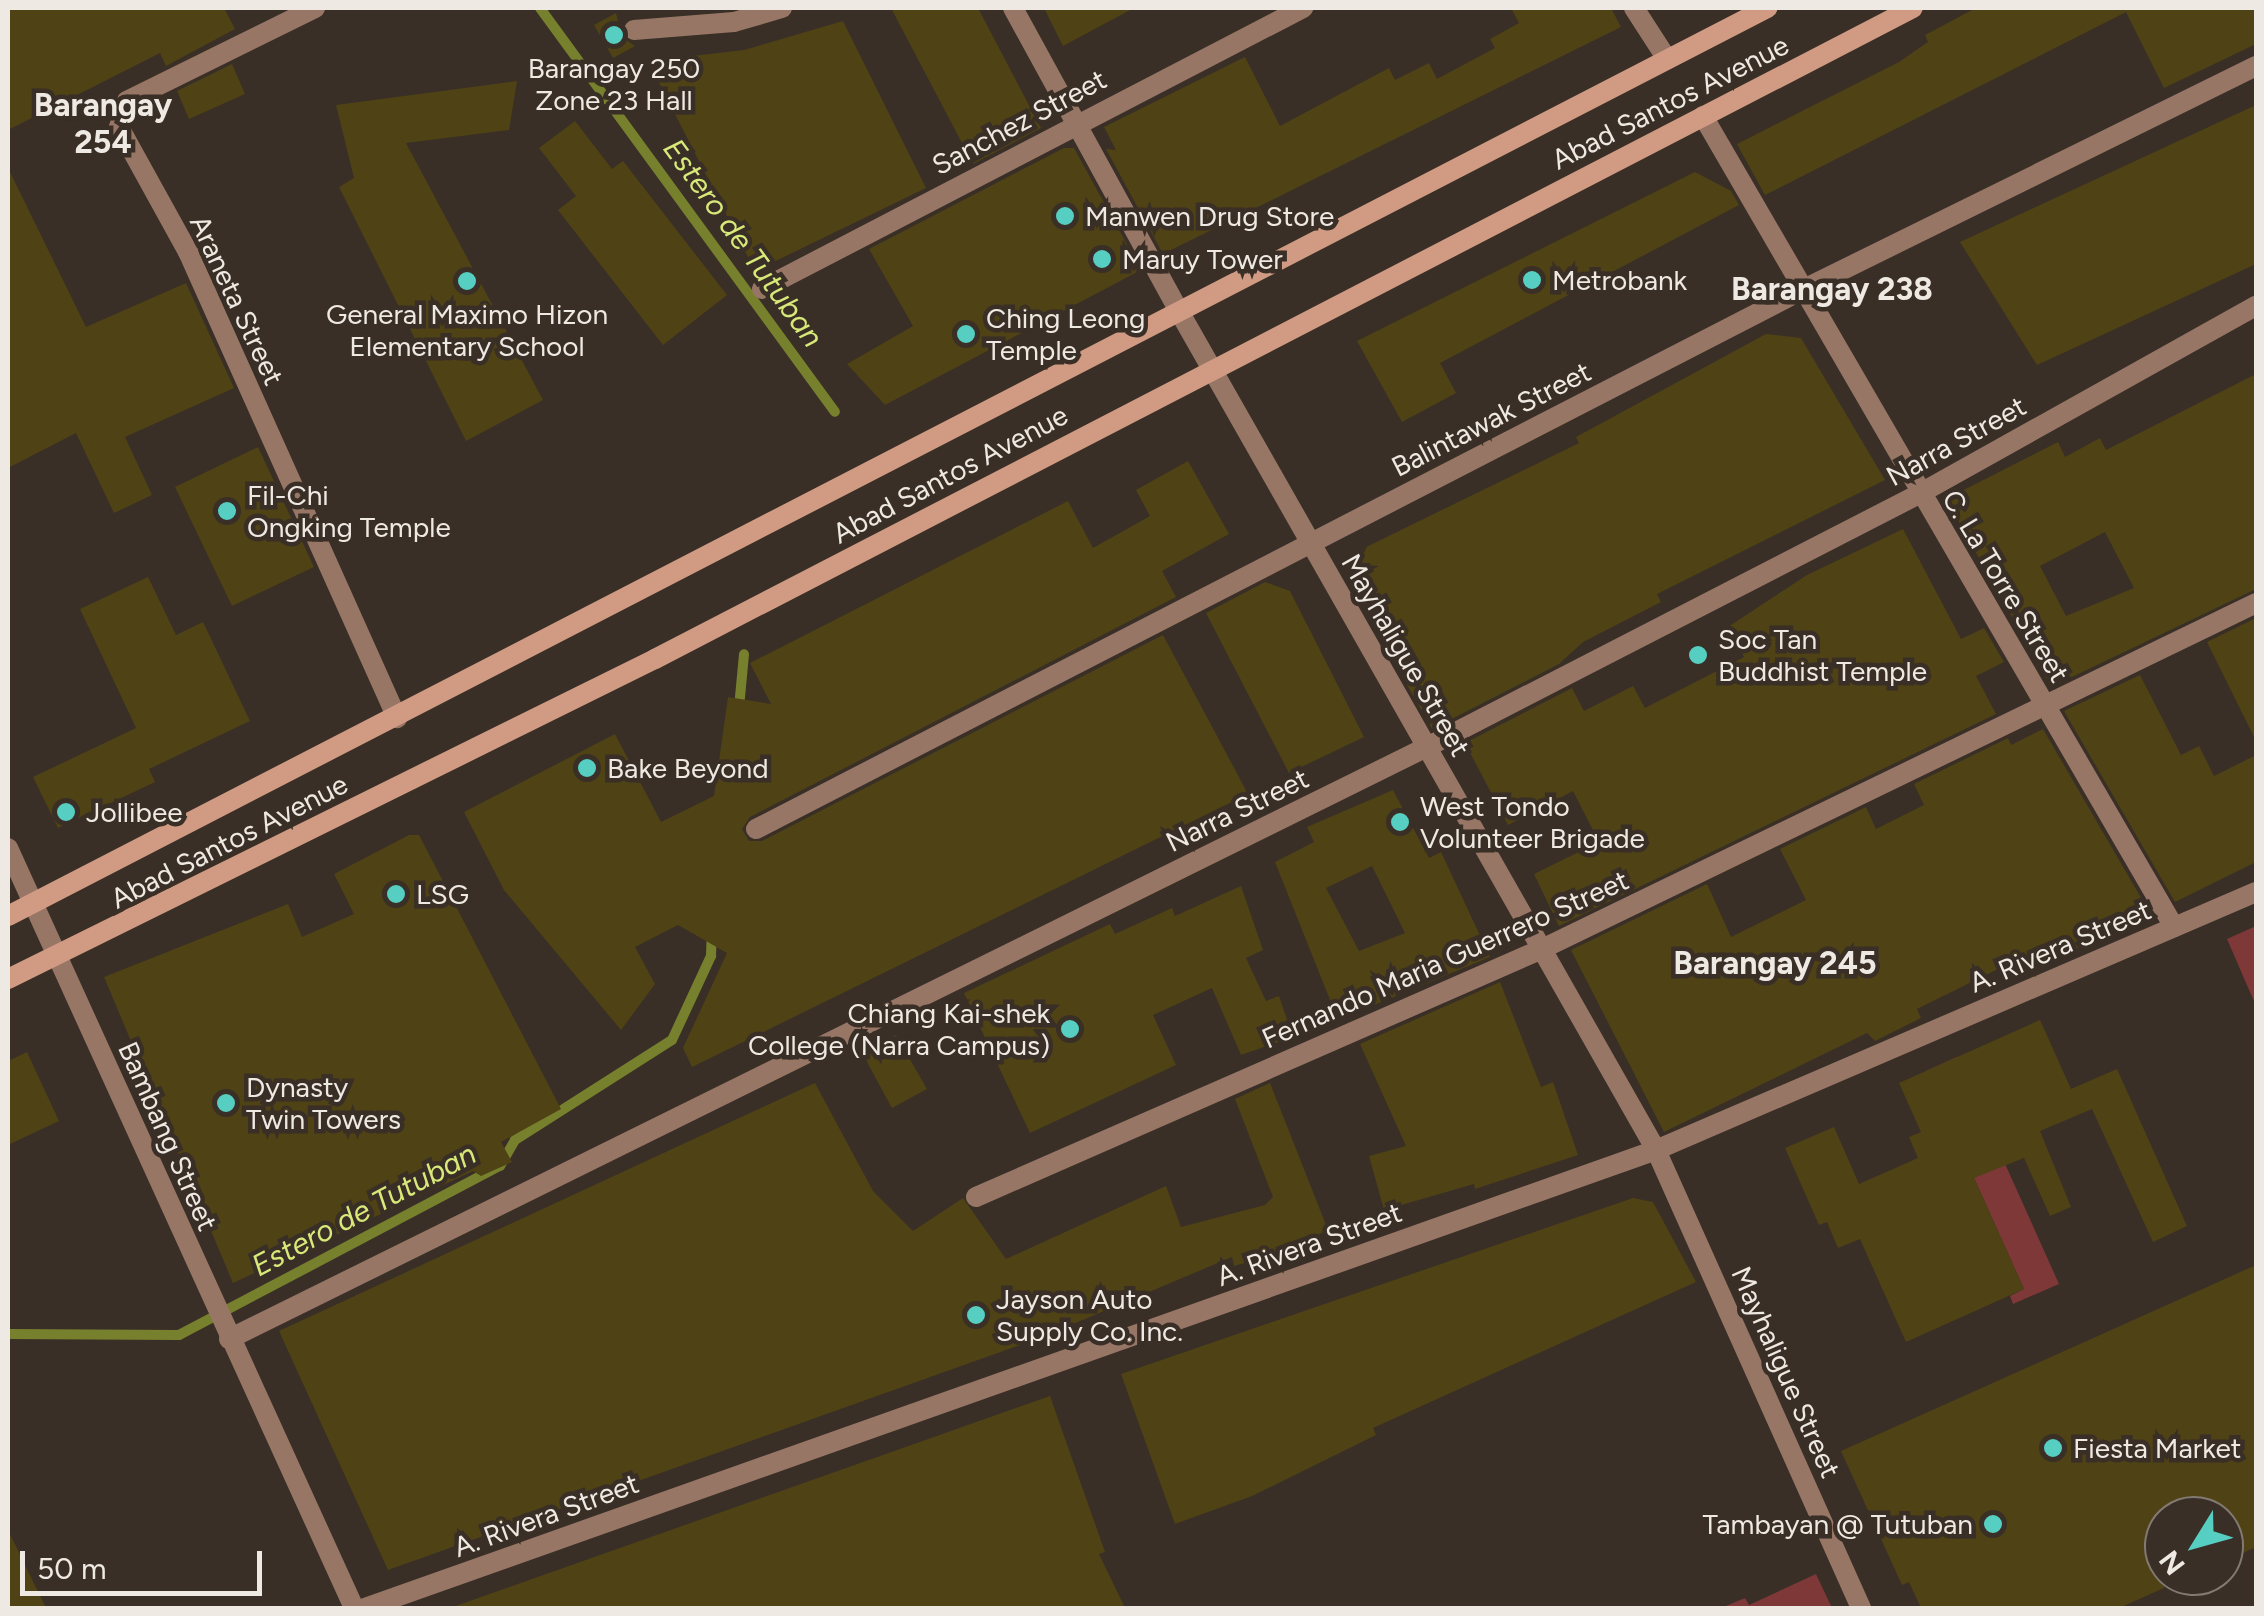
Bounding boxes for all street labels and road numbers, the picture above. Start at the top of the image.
street label: Abad Santos Avenue [1546,28,1794,176]
street label: Sanchez Street [926,62,1112,182]
street label: Araneta Street [183,210,291,390]
street label: Balintawak Street [1386,354,1596,484]
street label: Narra Street [1880,389,2032,493]
street label: Abad Santos Avenue [827,398,1073,550]
street label: C. La Torre Street [1935,484,2077,688]
street label: Mayhaligue Street [1335,548,1477,762]
street label: Narra Street [1160,761,1314,859]
street label: Abad Santos Avenue [105,767,353,915]
street label: Fernando Maria Guerrero Street [1257,863,1633,1055]
street label: A. Rivera Street [1964,893,2156,999]
street label: Bambang Street [111,1036,225,1236]
street label: A. Rivera Street [1212,1195,1406,1293]
street label: Mayhaligue Street [1724,1261,1848,1483]
street label: A. Rivera Street [449,1466,643,1564]

